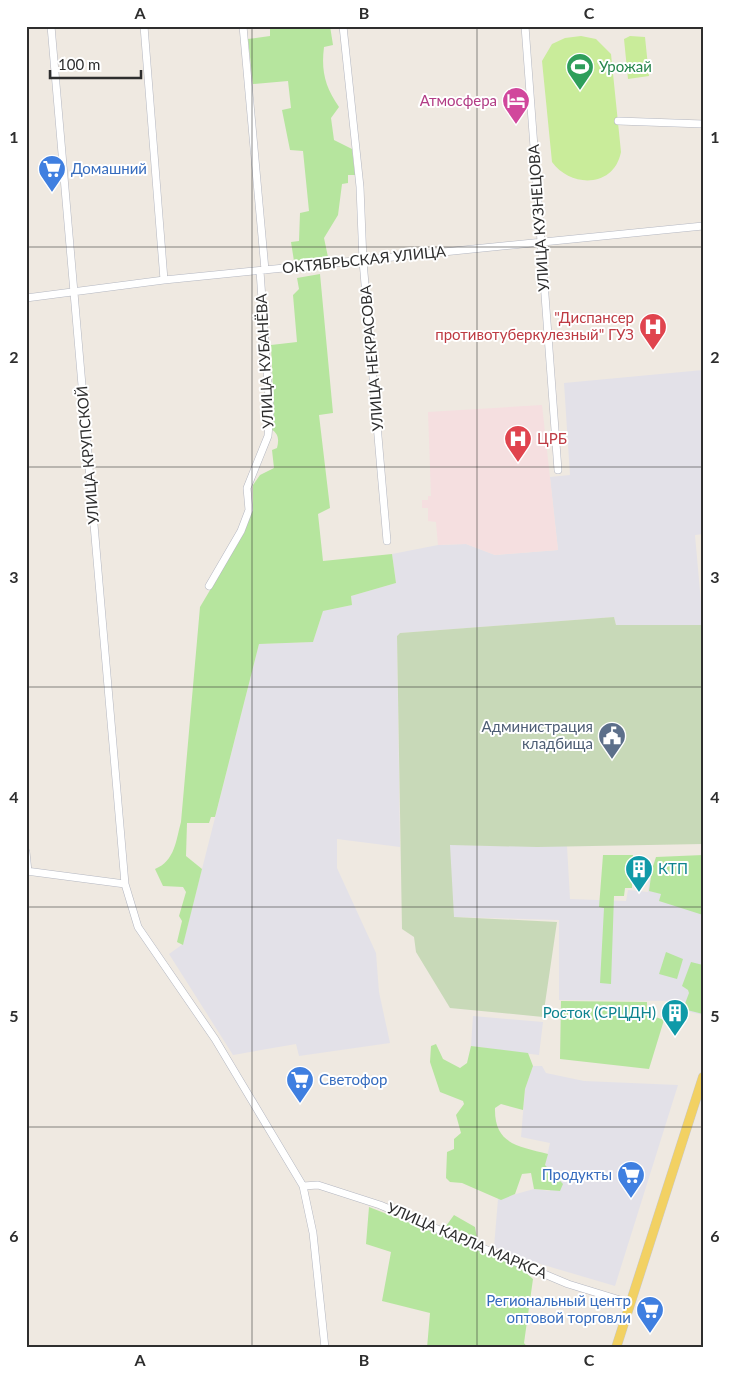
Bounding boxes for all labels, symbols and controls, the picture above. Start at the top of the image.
text: A [133,3,146,22]
text: B [359,3,369,22]
text: C [584,3,595,22]
scale bar [50,48,141,80]
sports icon: Урожай [565,52,595,91]
text: 100 m [58,55,100,73]
place label: Урожай [599,57,652,75]
hotel icon: Атмосфера [501,86,531,125]
place label: Атмосфера [420,91,497,109]
text: 1 [9,127,19,146]
text: 1 [710,127,720,146]
street label: УЛИЦА КУЗНЕЦОВА [524,143,552,292]
supermarket icon: Домашний [37,154,67,193]
place label: Домашний [71,159,147,177]
street label: ОКТЯБРЬСКАЯ УЛИЦА [281,241,447,277]
street label: УЛИЦА НЕКРАСОВА [356,284,386,432]
street label: УЛИЦА КУБАНЁВА [251,292,277,429]
place label: "Диспансер противотуберкулезный" ГУЗ [435,308,634,343]
hospital icon: "Диспансер противотуберкулезный" ГУЗ [638,312,668,351]
text: 2 [9,347,19,366]
text: 2 [710,347,720,366]
street label: УЛИЦА КРУПСКОЙ [72,385,102,525]
hospital icon: ЦРБ [503,424,533,463]
place label: ЦРБ [537,429,567,447]
text: 3 [9,567,19,586]
text: 3 [710,567,720,586]
place label: Администрация кладбища [481,717,593,752]
public building icon: Администрация кладбища [597,721,627,760]
text: 4 [9,787,19,806]
text: 4 [710,787,720,806]
building icon: КТП [624,854,654,893]
place label: КТП [658,859,688,877]
building icon: Росток (СРЦДН) [660,998,690,1037]
place label: Росток (СРЦДН) [543,1003,656,1021]
text: 5 [9,1006,19,1025]
text: 5 [710,1006,720,1025]
supermarket icon: Светофор [285,1065,315,1104]
place label: Светофор [319,1070,388,1088]
supermarket icon: Продукты [616,1160,646,1199]
place label: Продукты [542,1165,612,1183]
street label: УЛИЦА КАРЛА МАРКСА [385,1198,551,1282]
text: 6 [9,1226,19,1245]
text: 6 [710,1226,720,1245]
place label: Региональный центр оптовой торговли [486,1291,631,1326]
supermarket icon: Региональный центр оптовой торговли [635,1295,665,1334]
text: A [133,1350,146,1369]
text: B [359,1350,369,1369]
text: C [584,1350,595,1369]

